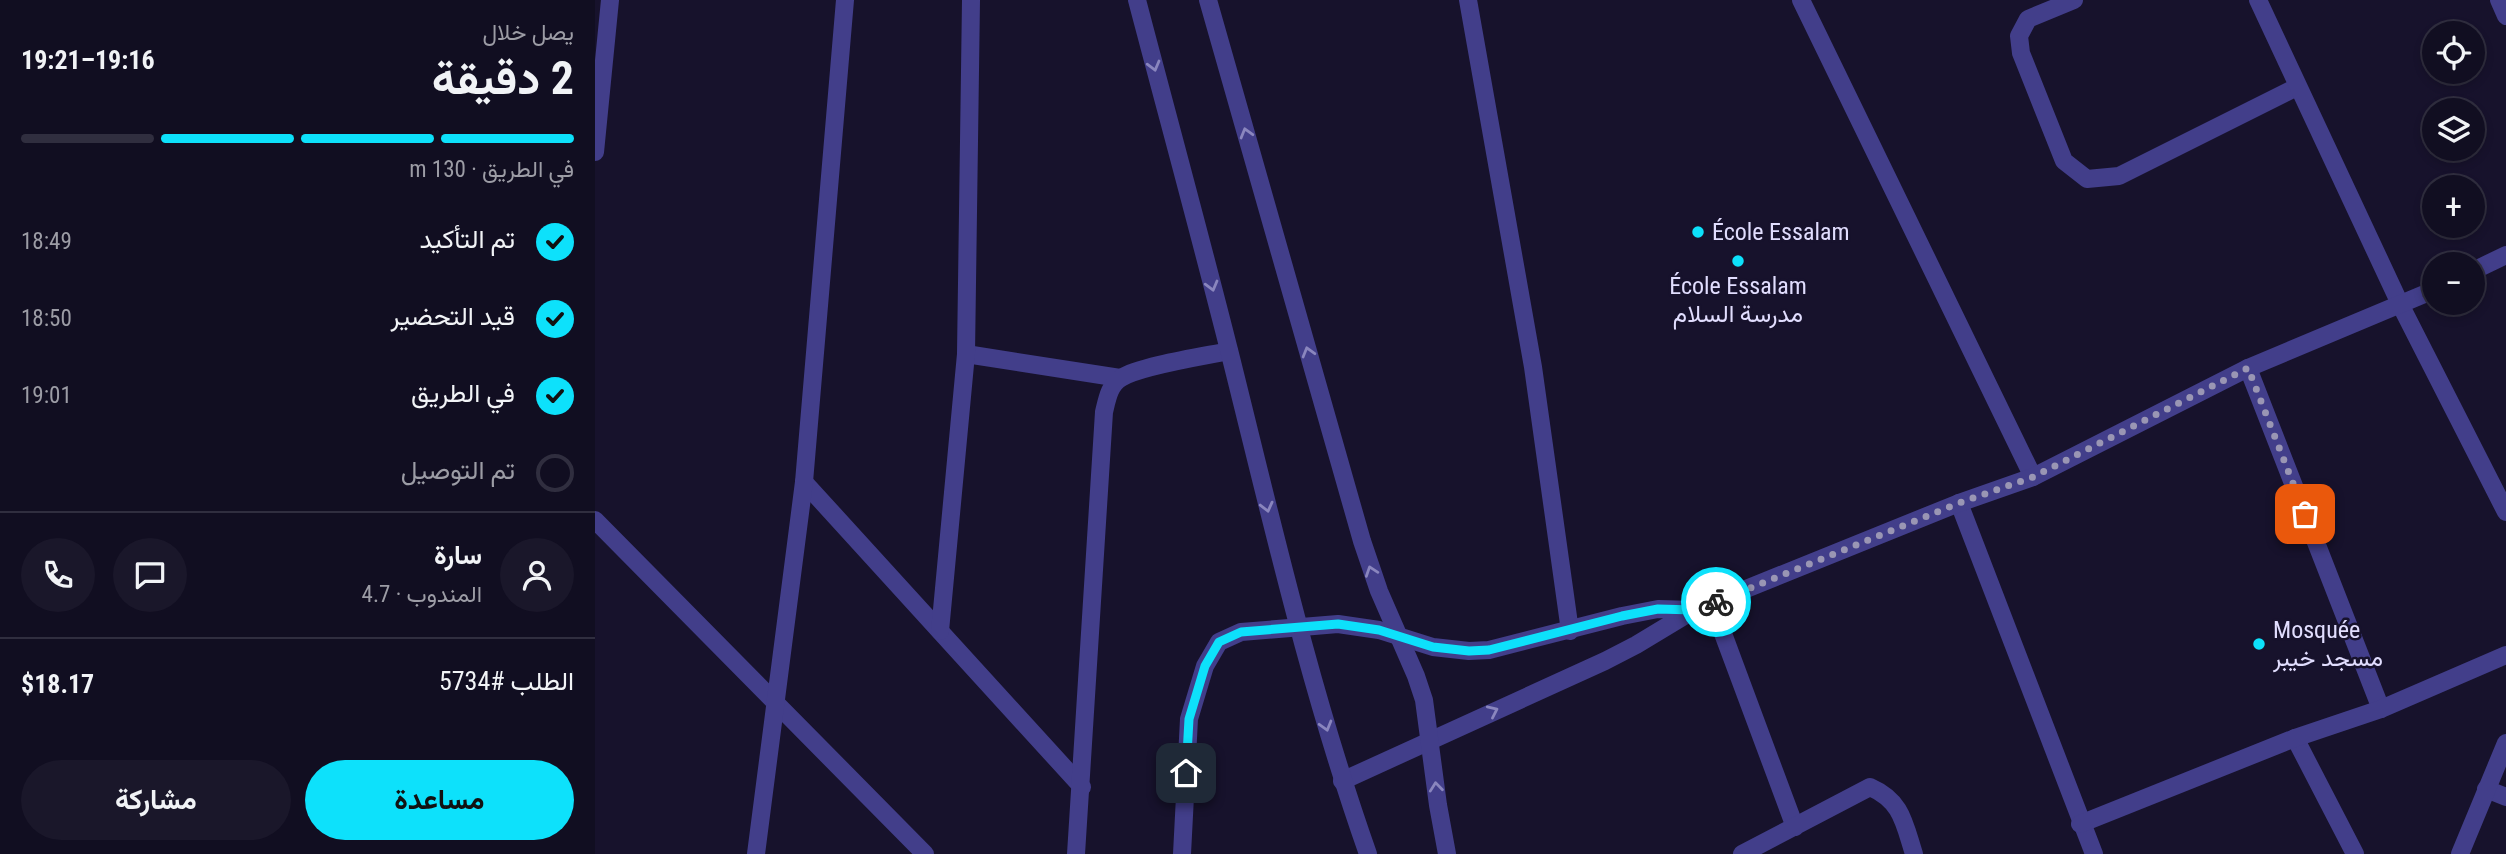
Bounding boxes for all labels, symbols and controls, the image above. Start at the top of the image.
text: يصل خلال [482,19,574,46]
map controls [2422,21,2485,315]
button: locate [2422,21,2485,84]
text: 19:16–19:21 [21,45,155,75]
text: 2 دقيقة [432,51,574,105]
one-way arrow [1146,60,1160,72]
button: layers [2422,98,2485,161]
one-way arrow [1239,128,1254,140]
text: في الطريق · 130 m [409,156,574,183]
button: + [2422,175,2485,238]
place label: École Essalam [1712,218,1850,246]
icon: check [536,223,574,261]
text: تم التأكيد [420,224,515,254]
marker: École Essalam [1690,224,1706,240]
text: 18:49 [21,228,72,255]
button: − [2422,252,2485,315]
marker: École Essalam مدرسة السلام [1730,253,1746,269]
place label: École Essalam مدرسة السلام [1669,272,1807,330]
one-way arrow [1204,280,1218,292]
icon: check [536,300,574,338]
text: قيد التحضير [391,301,515,331]
text: 18:50 [21,305,72,332]
one-way arrow [1302,346,1316,358]
icon: check [536,377,574,415]
text: في الطريق [411,378,515,408]
text: 19:01 [21,382,72,409]
text: تم التوصيل [401,455,515,485]
pin [2275,484,2335,544]
icon: bag [2286,495,2324,533]
one-way arrow [1259,501,1274,513]
button: phone [21,538,95,612]
button: chat [113,538,187,612]
button: person [500,538,574,612]
text: سارة [434,540,482,570]
one-way arrow [1365,565,1379,577]
courier [1681,567,1751,637]
text: المندوب · 4.7 [362,581,482,608]
icon: bike [1697,583,1735,621]
place label: Mosquée مسجد خيبر [2272,616,2383,673]
marker: Mosquée مسجد خيبر [2251,636,2267,652]
text: الطلب #5734 [439,666,574,696]
text: $18.17 [21,669,94,699]
one-way arrow [1486,705,1498,719]
one-way arrow [1318,720,1332,732]
pin [1156,743,1216,803]
icon: home [1167,754,1205,792]
button: مشاركة [21,760,291,840]
button: مساعدة [305,760,574,840]
one-way arrow [1428,781,1443,793]

